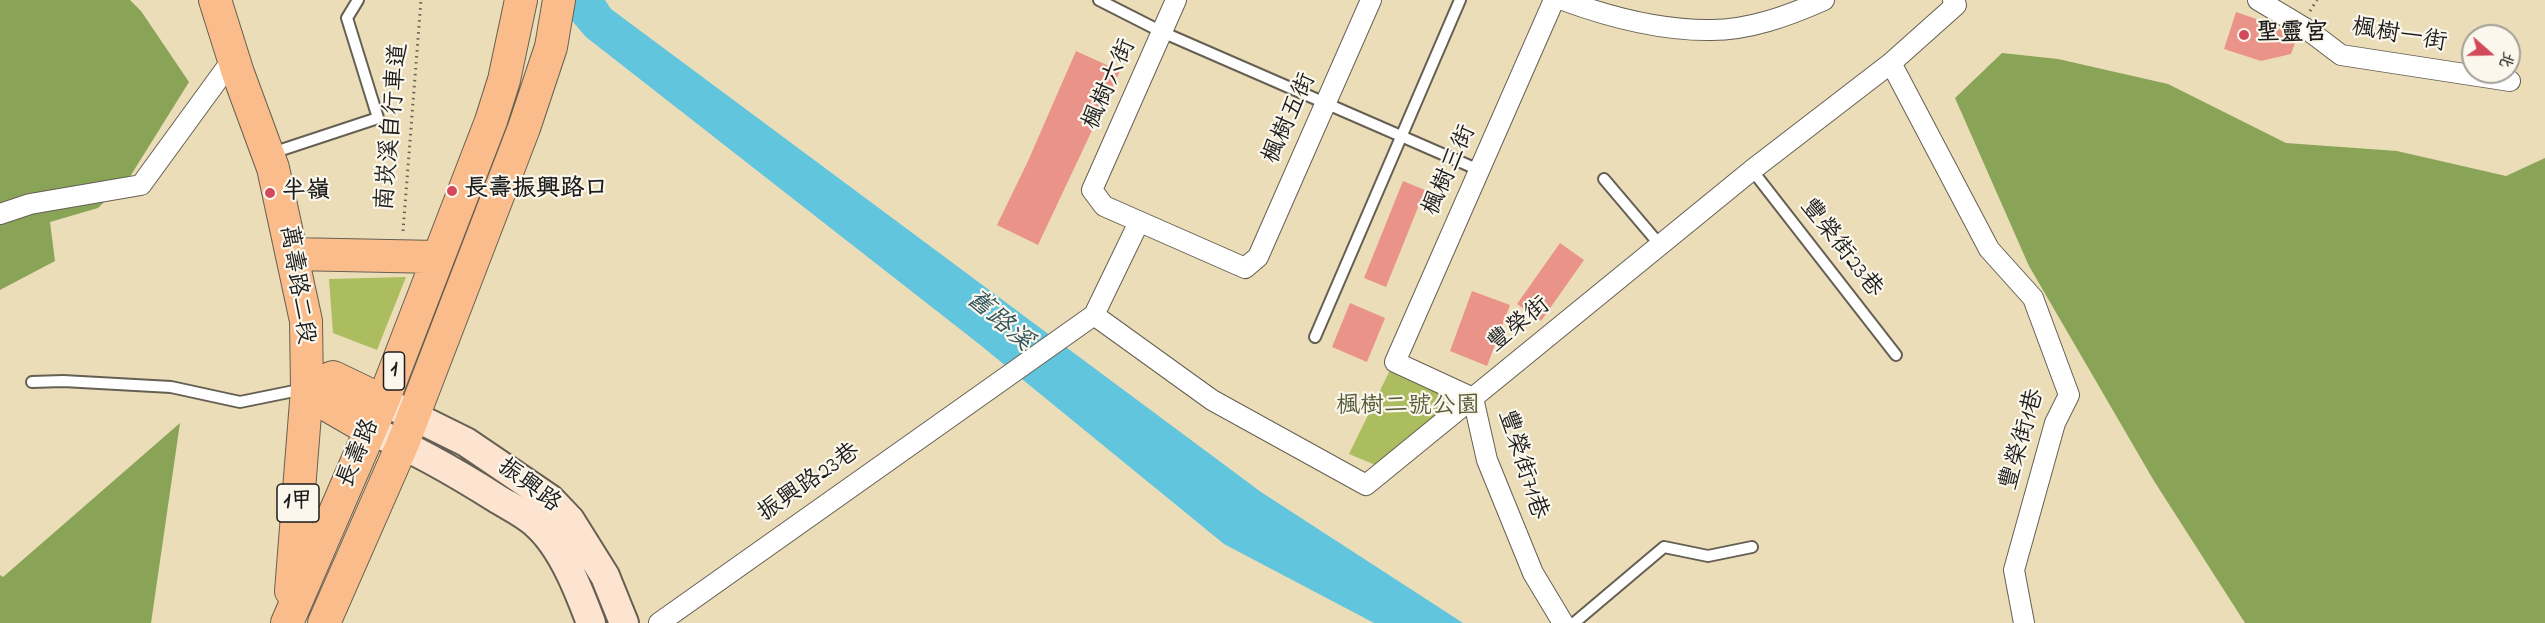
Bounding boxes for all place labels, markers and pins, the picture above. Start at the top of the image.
place label: 聖靈宮 [2256,21,2328,49]
marker: 聖靈宮 [2237,28,2251,42]
place label: 長壽振興路口 [464,177,608,205]
place label: 半嶺 [282,179,330,207]
marker: 長壽振興路口 [445,184,459,198]
marker: 半嶺 [263,186,277,200]

